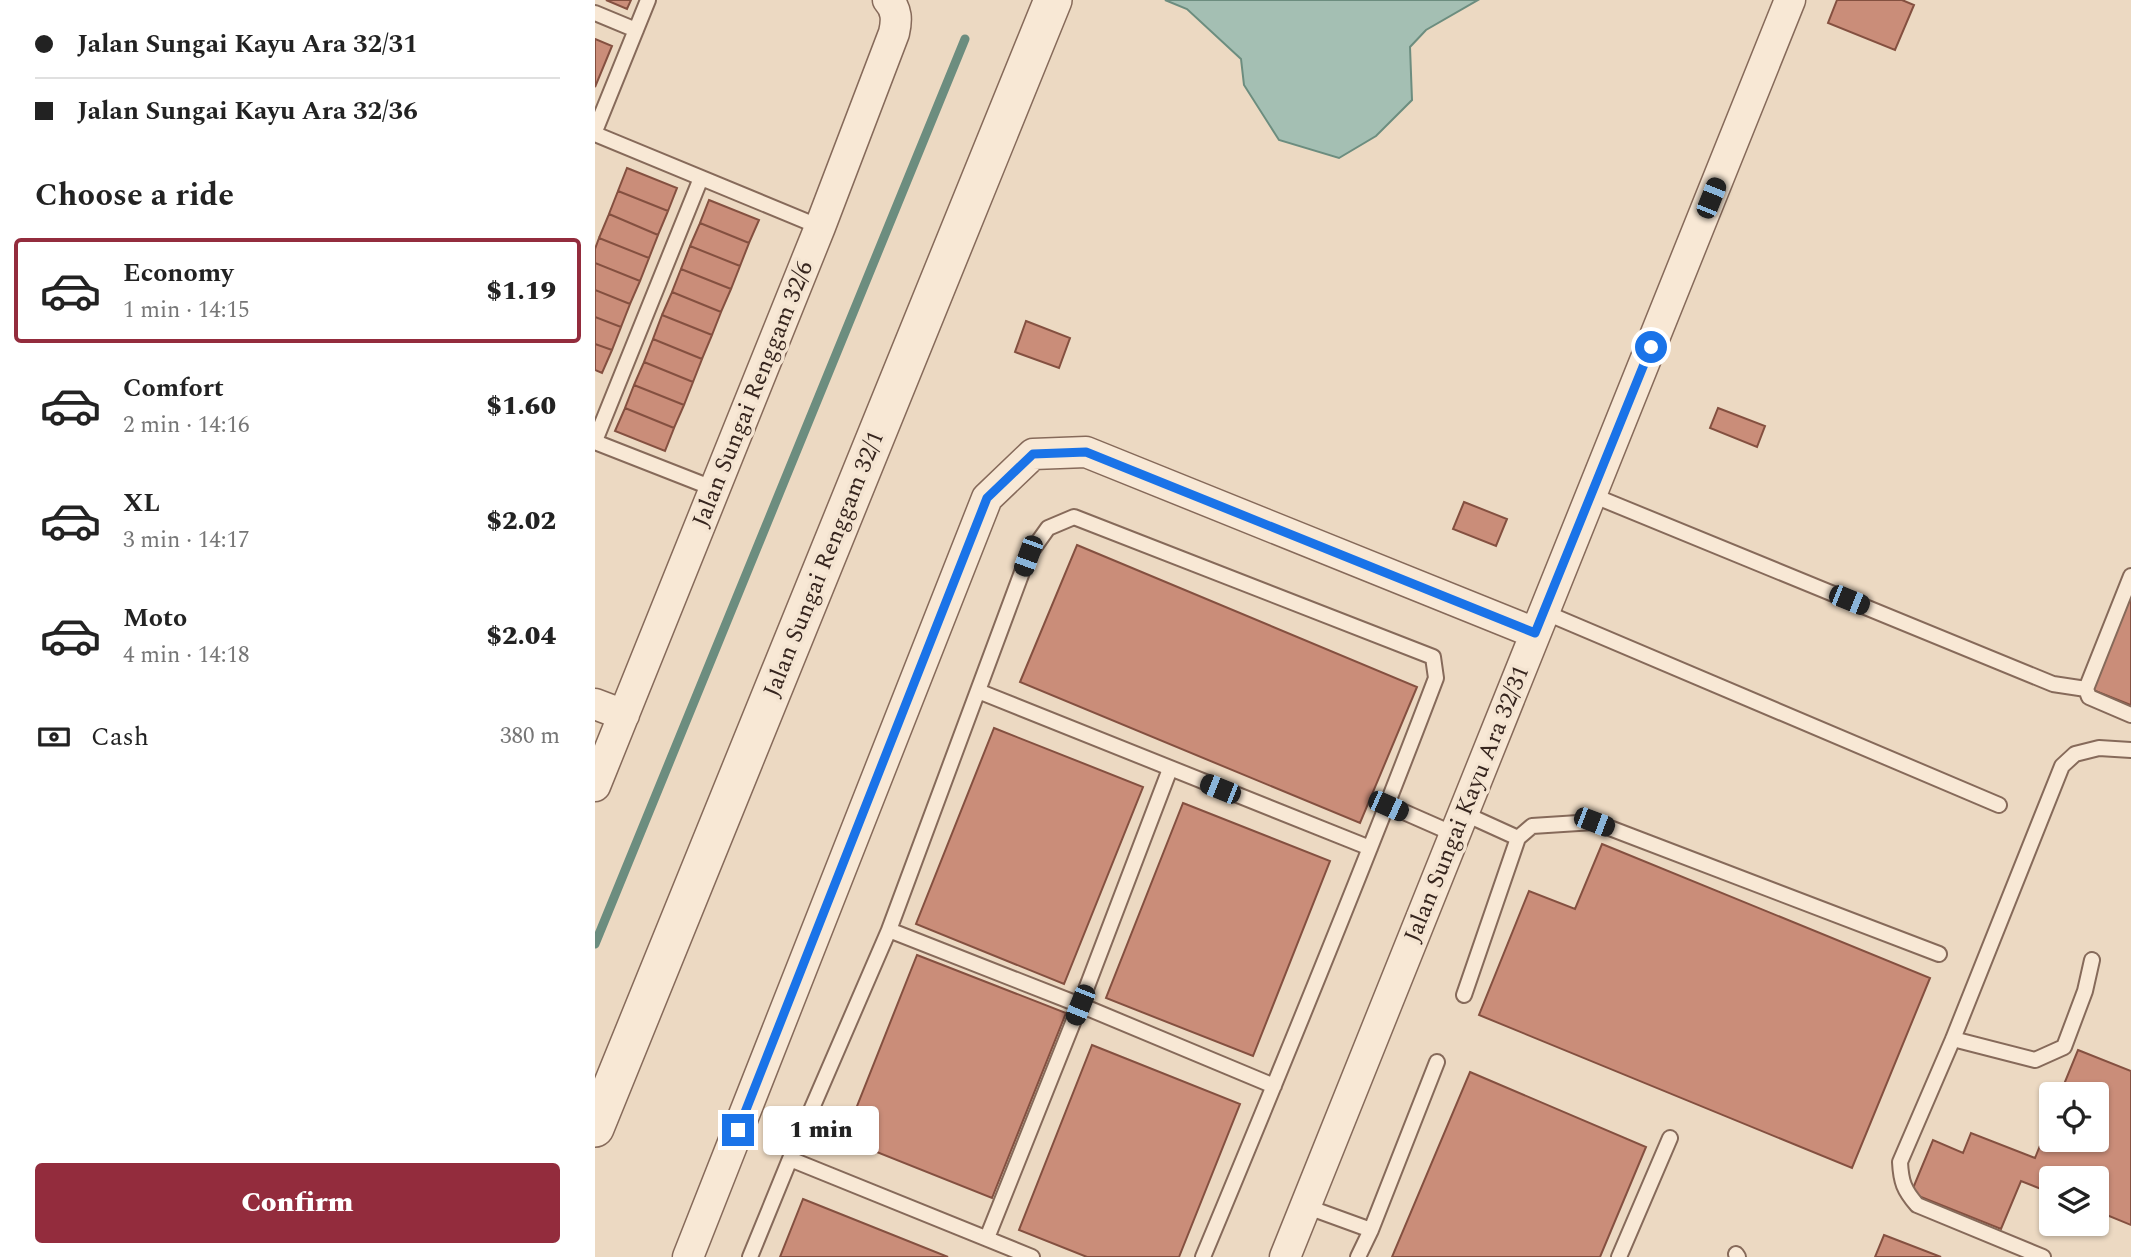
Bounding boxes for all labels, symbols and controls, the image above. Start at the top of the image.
text: Jalan Sungai Kayu Ara 32/31 [77,24,418,64]
text: Jalan Sungai Kayu Ara 32/36 [77,91,418,131]
text: Choose a ride [35,171,234,220]
car [1694,175,1729,221]
text: Economy [123,253,233,293]
street label: Jalan Sungai Renggam 32/6 [683,255,823,533]
icon: car [39,259,102,322]
text: $1.19 [486,271,556,311]
text: 1 min · 14:15 [123,293,250,328]
route start [1635,331,1667,363]
text: Comfort [123,368,224,408]
icon: car [39,374,102,437]
text: $1.60 [486,386,556,426]
text: 2 min · 14:16 [123,408,250,443]
street label: Jalan Sungai Renggam 32/1 [754,425,894,703]
text: XL [123,483,160,523]
icon: car [39,489,102,552]
text: $2.02 [486,501,556,541]
text: 3 min · 14:17 [123,523,250,558]
car [1011,533,1046,579]
car [1826,582,1873,618]
text: Moto [123,598,187,638]
icon: car [39,604,102,667]
text: $2.04 [486,616,556,656]
text: 4 min · 14:18 [123,638,250,673]
street label: Jalan Sungai Kayu Ara 32/31 [1395,660,1539,948]
text: Cash [91,717,149,757]
icon: cash [35,718,73,756]
text: 380 m [500,719,560,754]
car [1197,771,1244,807]
car [1365,788,1412,824]
car [1571,805,1618,839]
car [1063,982,1098,1028]
map controls [2039,1082,2109,1236]
button: locate [2039,1082,2109,1152]
callout: 1 min [763,1106,878,1154]
text: 1 min [789,1113,853,1148]
route end [722,1114,754,1146]
button: Confirm [35,1163,560,1243]
button: layers [2039,1166,2109,1236]

